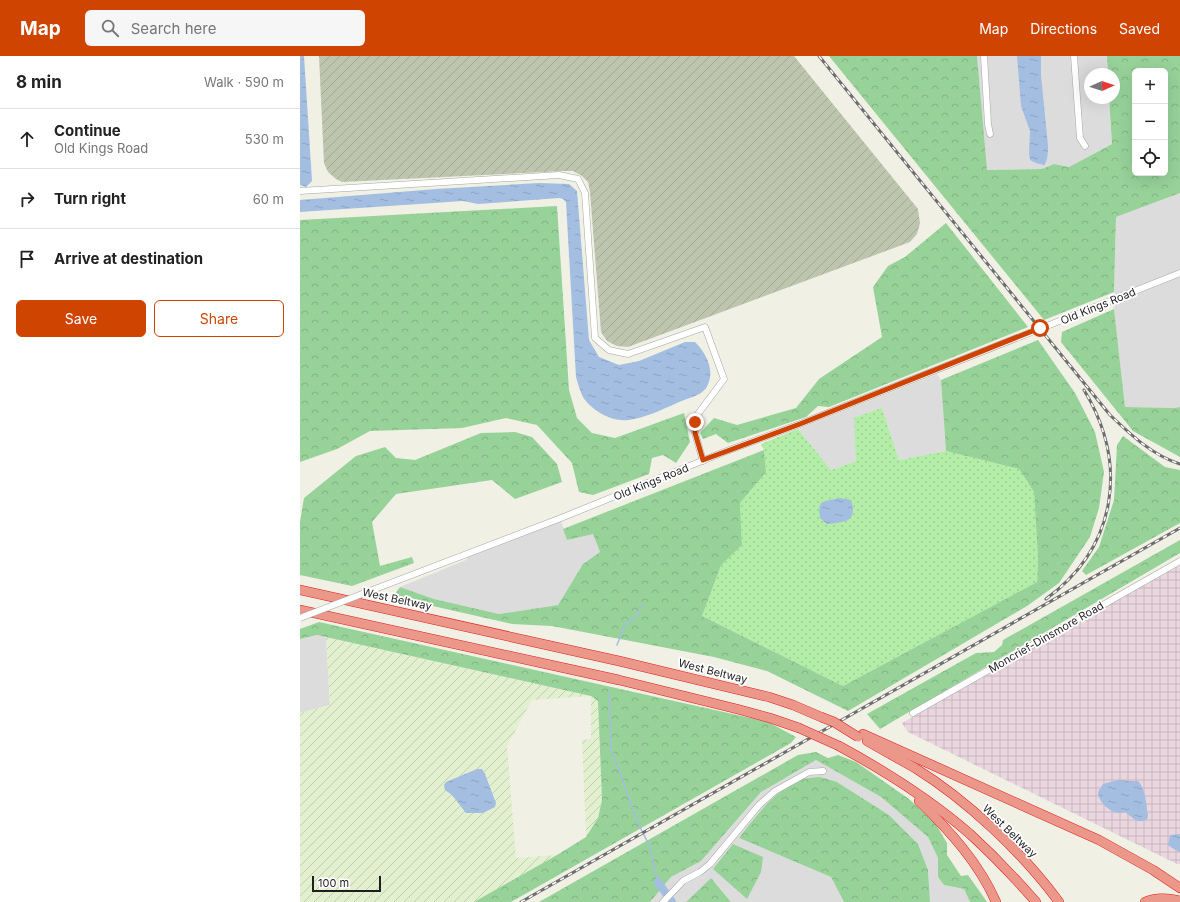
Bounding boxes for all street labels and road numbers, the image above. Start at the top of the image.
street label: Old Kings Road [1058,285,1138,327]
street label: Old Kings Road [611,461,691,503]
street label: West Beltway [361,585,433,613]
street label: Moncrief-Dinsmore Road [986,598,1106,676]
street label: West Beltway [677,656,749,686]
street label: West Beltway [980,801,1040,861]

